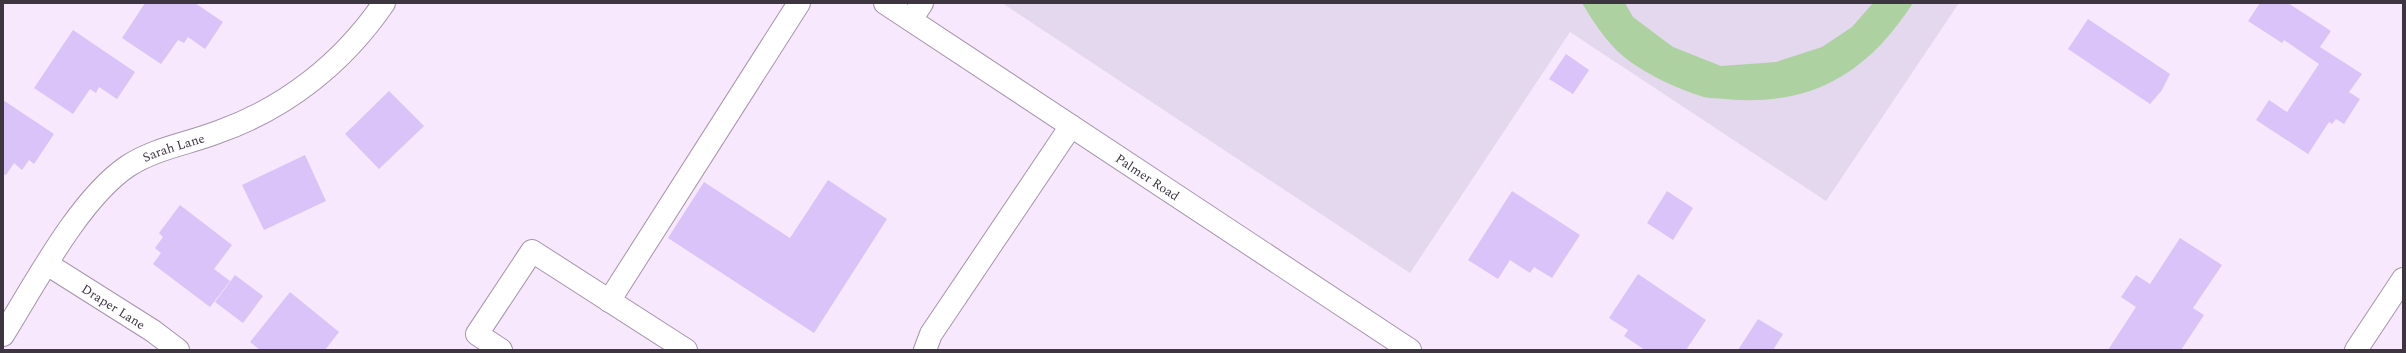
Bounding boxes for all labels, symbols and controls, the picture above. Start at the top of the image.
street label: Sarah Lane [139,128,207,168]
street label: Palmer Road [1111,149,1183,206]
street label: Draper Lane [77,279,149,335]

